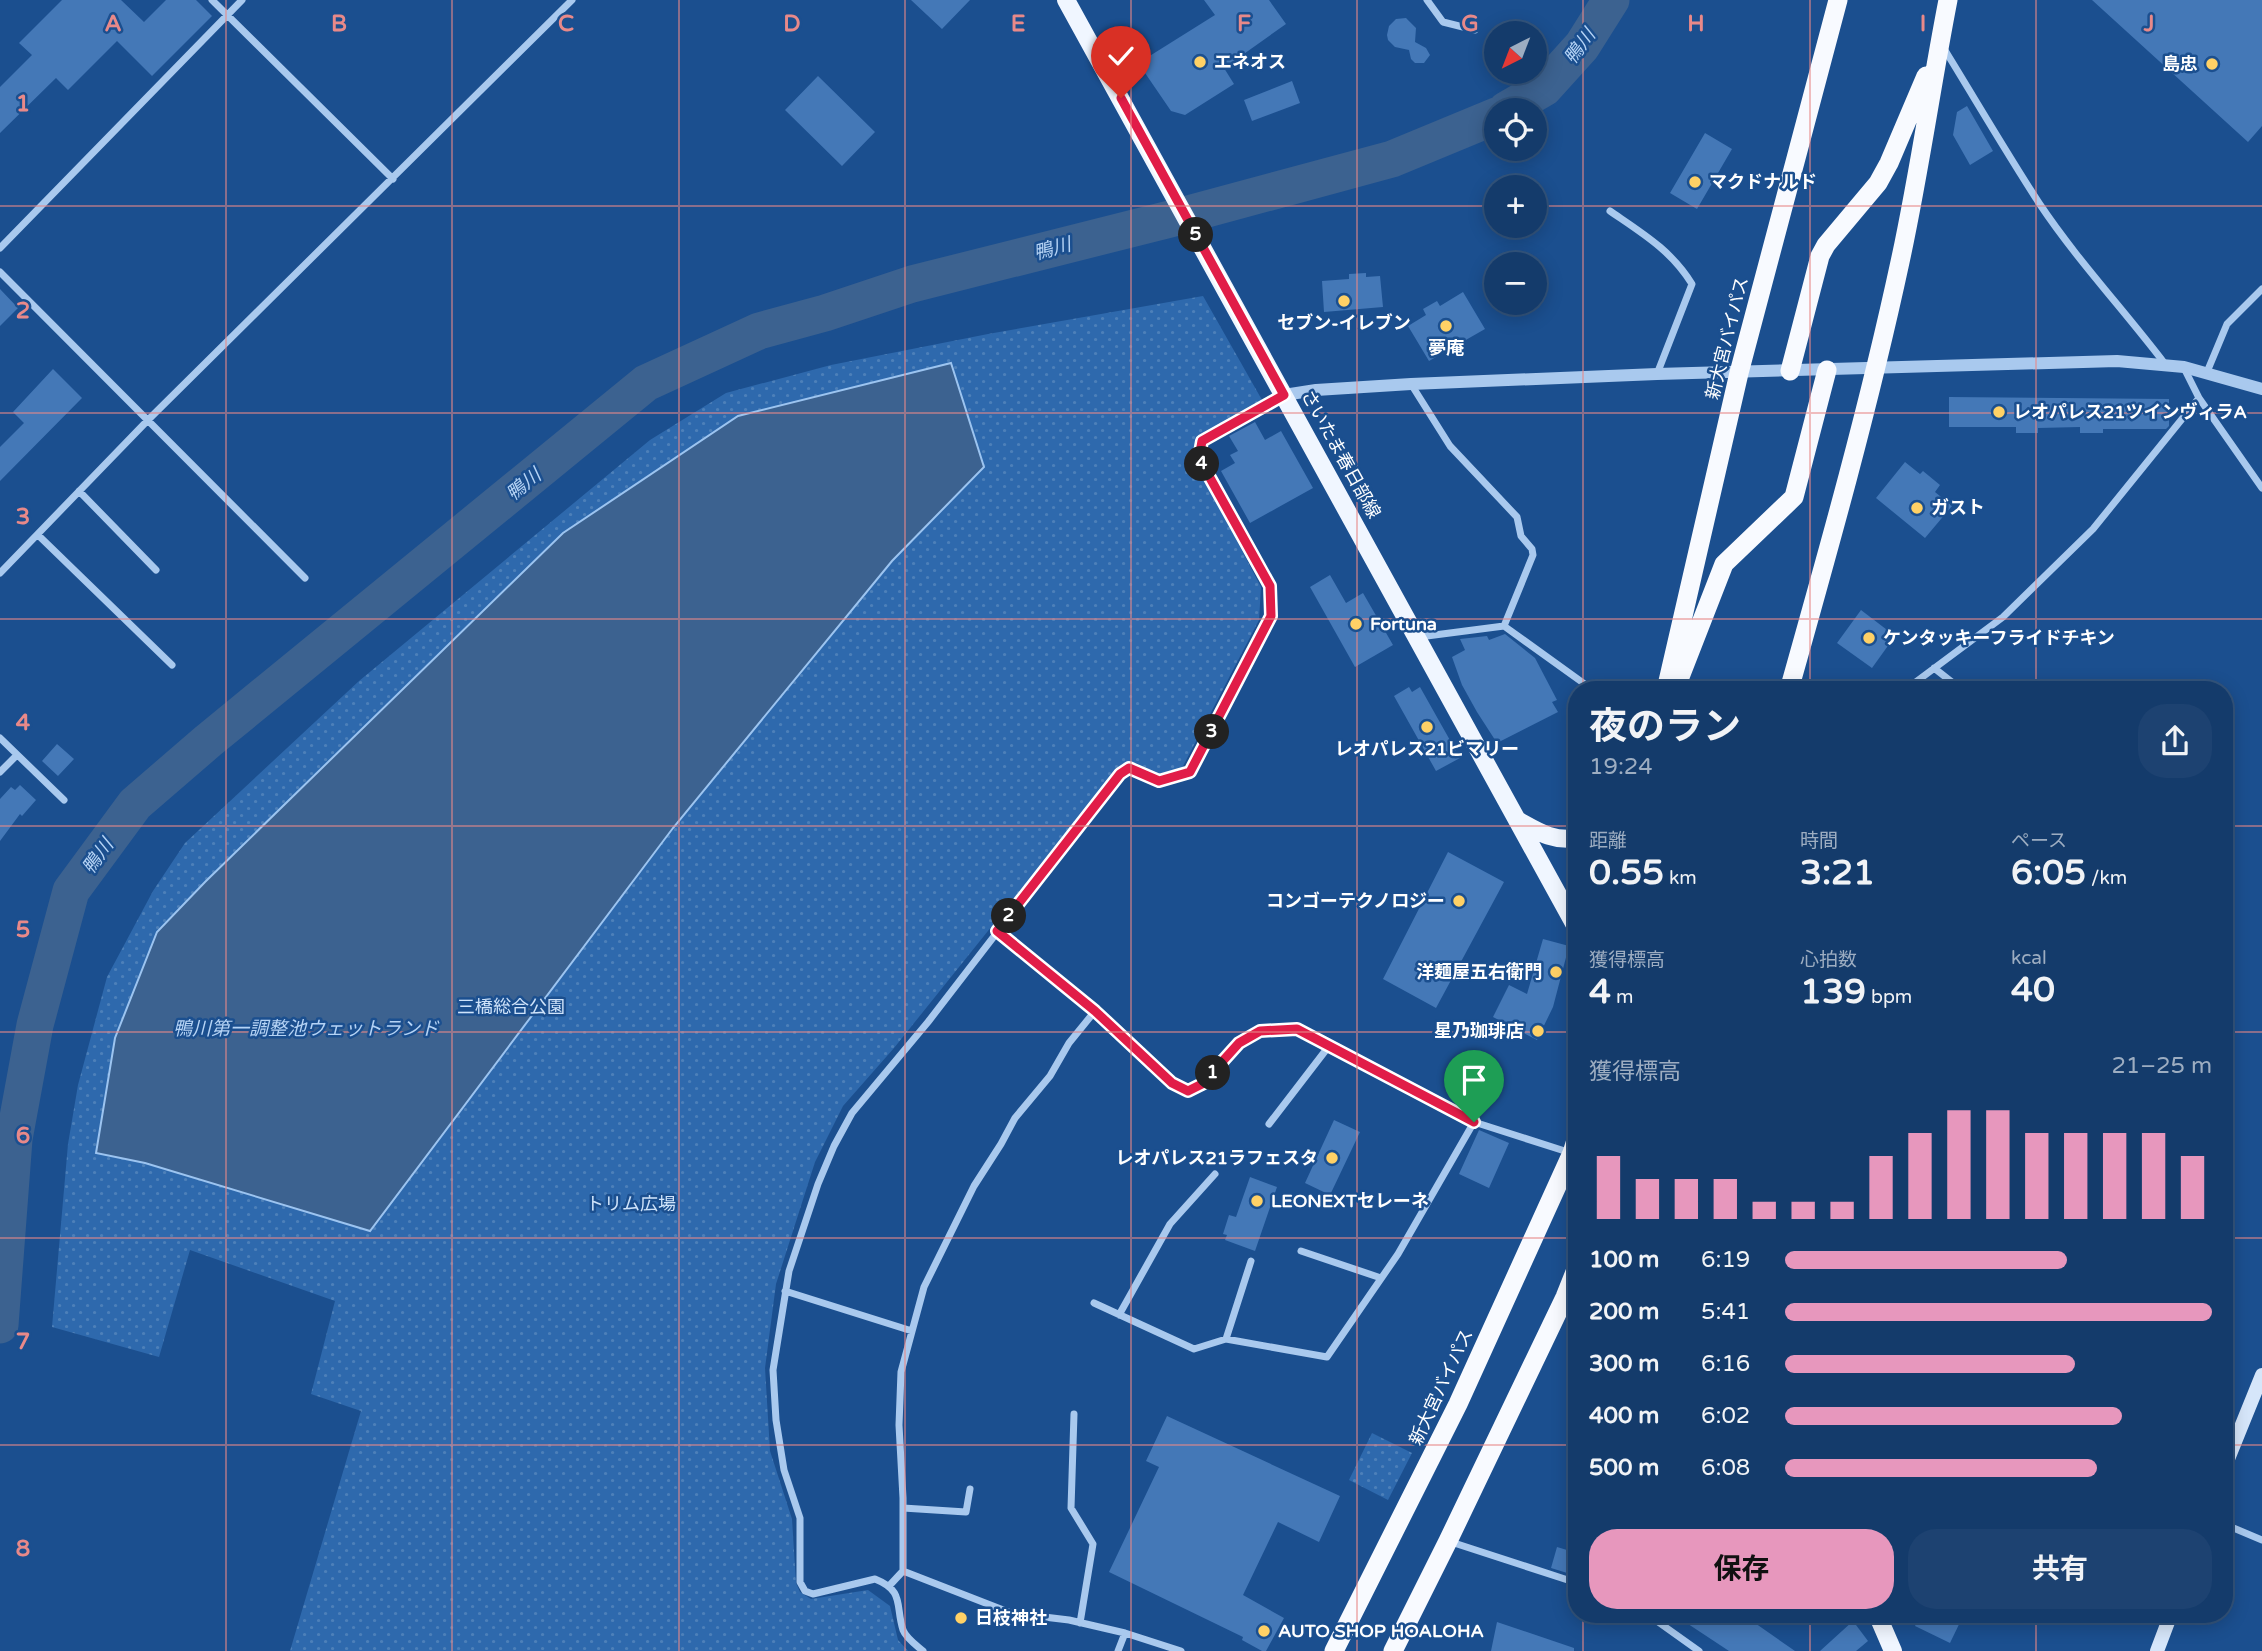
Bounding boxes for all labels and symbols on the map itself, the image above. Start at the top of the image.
text: A [104,10,122,38]
text: B [331,10,347,38]
text: C [558,10,574,38]
text: D [783,10,801,38]
text: E [1011,10,1025,38]
text: F [1237,10,1251,38]
text: G [1461,10,1479,38]
text: H [1687,10,1705,38]
text: I [1920,10,1926,38]
text: J [2143,10,2154,38]
north arrow [1484,21,1547,84]
water label: 鴨川 [1560,23,1601,68]
pin [1091,26,1151,98]
place label: エネオス [1214,51,1286,73]
place label: 島忠 [2162,53,2198,75]
marker: エネオス [1192,54,1208,70]
marker: 島忠 [2204,56,2220,72]
text: 1 [16,90,30,118]
place label: マクドナルド [1709,171,1817,193]
marker: マクドナルド [1687,174,1703,190]
pin: 5 [1178,218,1214,252]
water label: 鴨川 [1031,233,1075,265]
street label: 新大宮バイパス [1701,274,1753,402]
marker: セブン-イレブン [1336,293,1352,309]
text: 2 [16,297,30,325]
place label: セブン-イレブン [1277,312,1411,334]
marker: 夢庵 [1438,318,1454,334]
place label: 夢庵 [1428,337,1464,359]
street label: さいたま春日部線 [1297,386,1385,522]
place label: レオパレス21ツインヴィラA [2013,401,2247,423]
marker: レオパレス21ツインヴィラA [1991,404,2007,420]
pin: 4 [1184,447,1220,482]
water label: 鴨川 [502,463,547,505]
place label: ガスト [1931,497,1985,519]
marker: ガスト [1909,500,1925,516]
text: 3 [16,503,30,531]
place label: Fortuna [1370,613,1437,635]
marker: Fortuna [1348,616,1364,632]
place label: ケンタッキーフライドチキン [1883,627,2115,649]
marker: ケンタッキーフライドチキン [1861,630,1877,646]
text: 4 [16,709,31,737]
pin: 3 [1194,714,1230,750]
marker: レオパレス21ビマリー [1419,719,1435,735]
place label: レオパレス21ビマリー [1335,738,1519,760]
water label: 鴨川 [78,833,119,878]
place label: コンゴーテクノロジー [1266,890,1445,912]
marker: コンゴーテクノロジー [1451,893,1467,909]
pin: 2 [992,898,1026,934]
text: 5 [16,916,30,944]
place label: 洋麺屋五右衛門 [1416,961,1542,983]
marker: 洋麺屋五右衛門 [1548,964,1564,980]
park label: 三橋総合公園 [457,996,565,1018]
water label: 鴨川第一調整池ウェットランド [173,1018,440,1040]
place label: 星乃珈琲店 [1434,1020,1524,1042]
marker: 星乃珈琲店 [1530,1023,1546,1039]
pin [1444,1050,1504,1122]
pin: 1 [1196,1056,1230,1090]
text: 6 [16,1122,30,1150]
place label: レオパレス21ラフェスタ [1115,1147,1318,1169]
marker: レオパレス21ラフェスタ [1324,1150,1340,1166]
place label: LEONEXTセレーネ [1271,1190,1429,1212]
park label: トリム広場 [586,1193,676,1215]
marker: LEONEXTセレーネ [1249,1193,1265,1209]
street label: 新大宮バイパス [1404,1325,1478,1449]
text: 7 [16,1328,30,1356]
text: 8 [16,1535,30,1563]
place label: 日枝神社 [975,1607,1047,1629]
marker: 日枝神社 [953,1610,969,1626]
place label: AUTO SHOP HOALOHA [1278,1620,1484,1642]
marker: AUTO SHOP HOALOHA [1256,1623,1272,1639]

